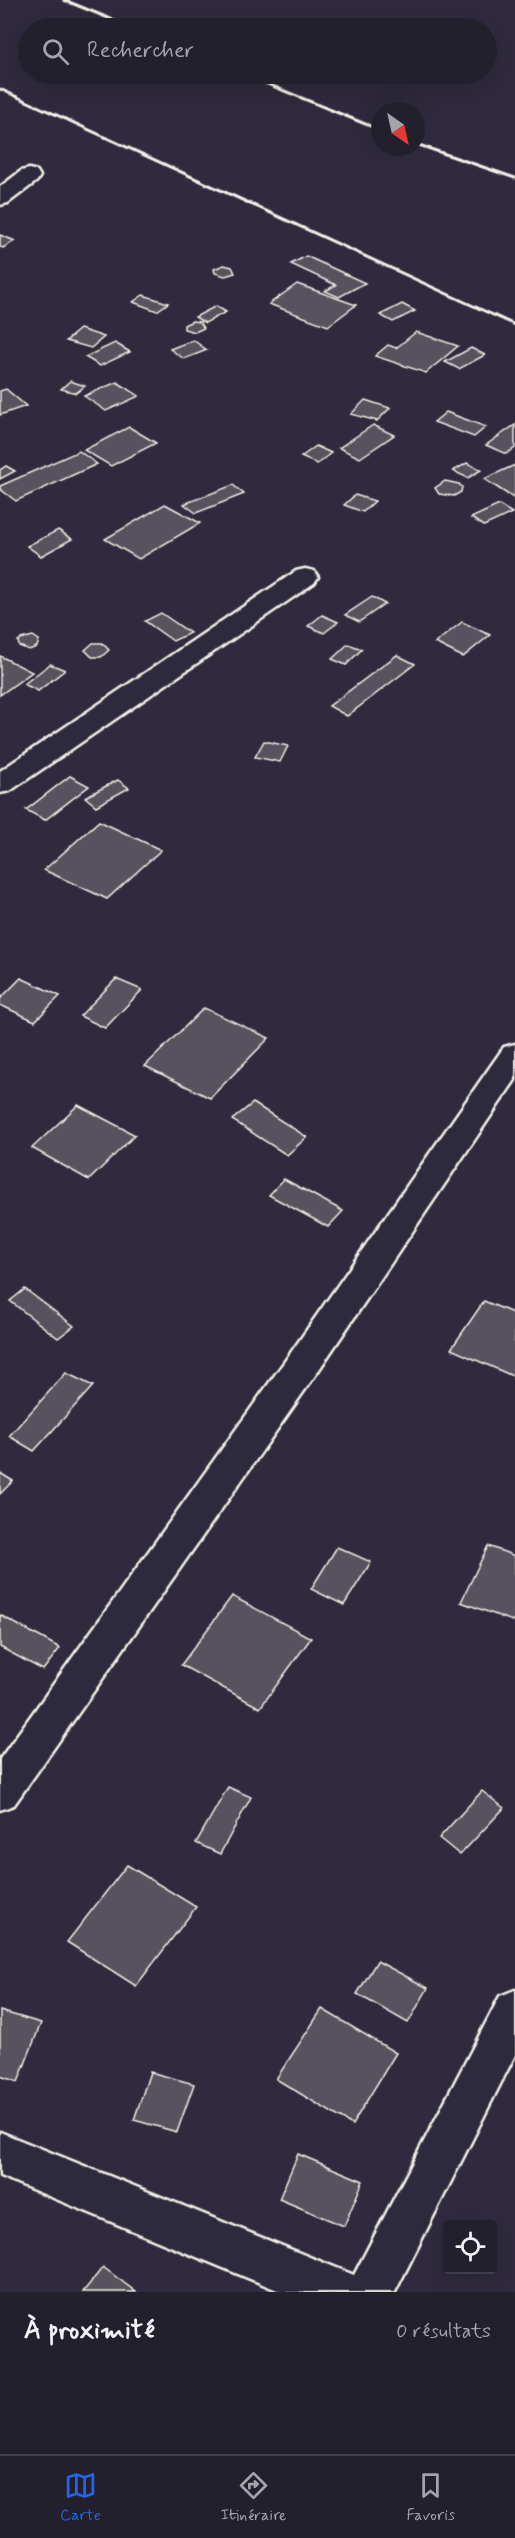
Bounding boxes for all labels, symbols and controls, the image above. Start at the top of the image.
search box [18,18,497,84]
icon: search [39,35,72,68]
text: Rechercher [87,37,194,65]
north arrow [371,102,425,156]
map controls [443,2220,497,2274]
button: locate [443,2220,497,2274]
text: À proximité [24,2314,155,2348]
text: 0 résultats [396,2318,491,2345]
tab: Carte [60,2469,101,2526]
tab: Itinéraire [221,2469,287,2526]
tab: Favoris [406,2469,455,2526]

